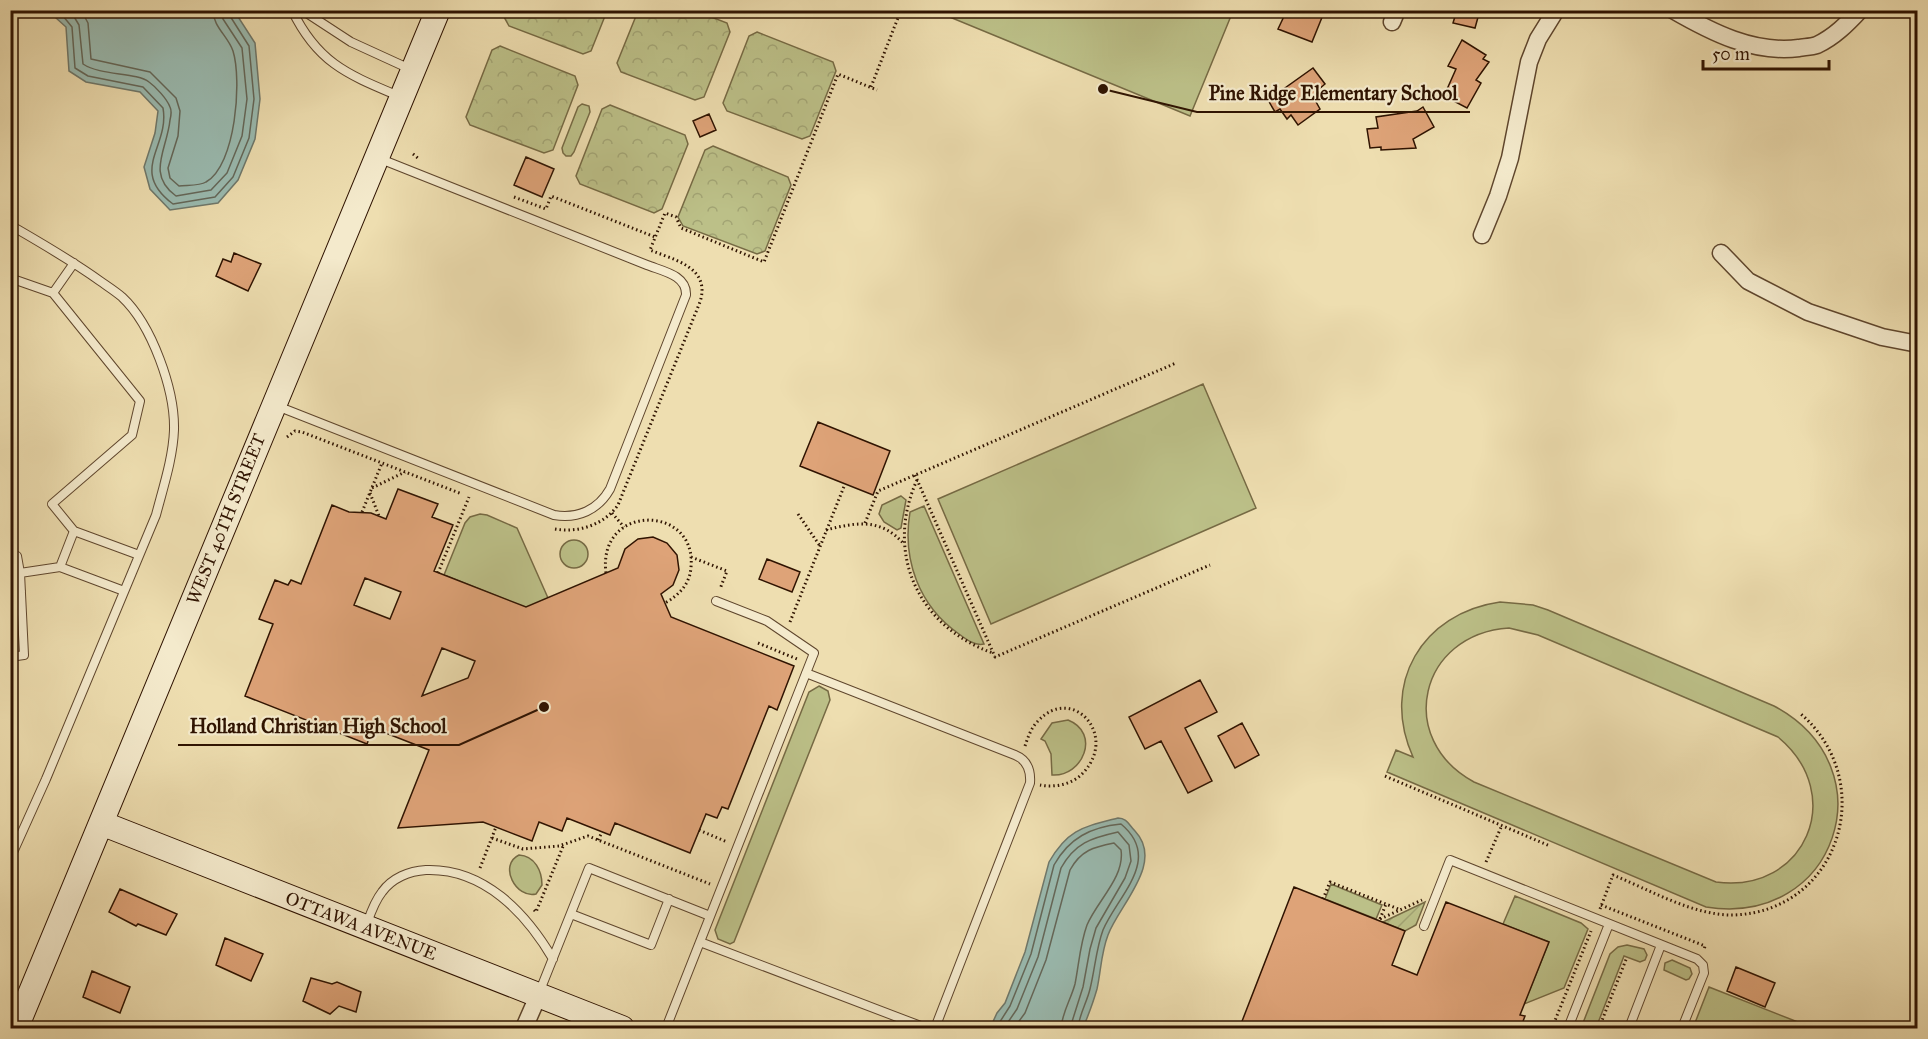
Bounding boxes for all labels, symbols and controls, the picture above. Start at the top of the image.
scale bar [1703,33,1829,71]
text: 50 m [1712,43,1750,65]
callout: Pine Ridge Elementary School [1197,74,1470,112]
text: Pine Ridge Elementary School [1208,81,1458,106]
street label: WEST 40TH STREET [182,430,270,608]
callout: Holland Christian High School [178,707,459,745]
text: Holland Christian High School [189,714,447,739]
street label: OTTAWA AVENUE [282,887,440,965]

